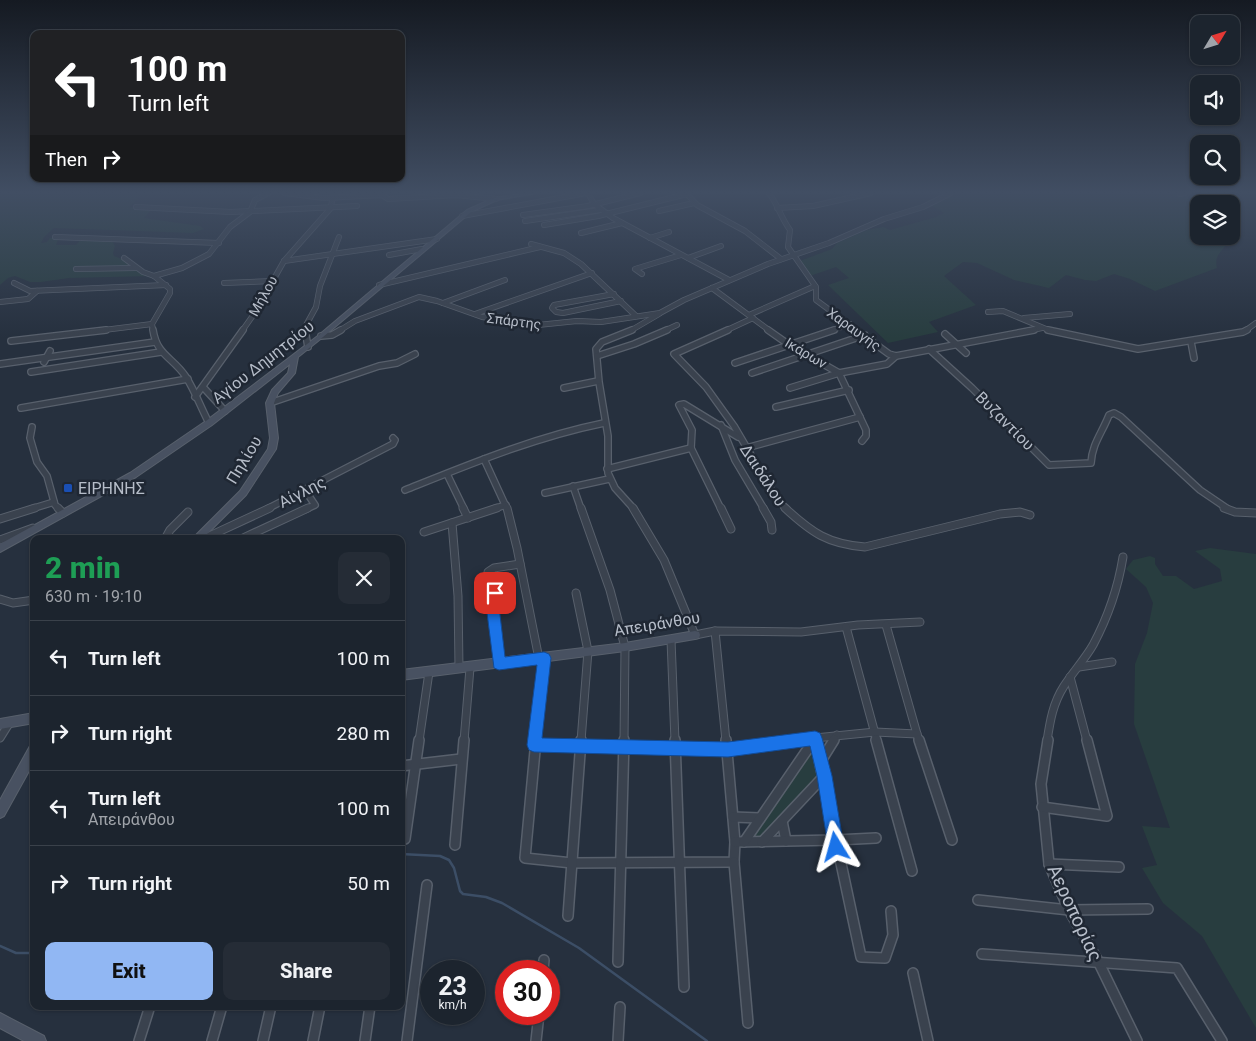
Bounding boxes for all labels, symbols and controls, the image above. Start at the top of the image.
north arrow [1190,15,1240,65]
map controls [1190,15,1240,245]
text: 100 m [128,49,227,90]
icon: left [45,50,110,115]
button: sound [1190,75,1240,125]
text: Turn left [128,91,209,116]
button: search [1190,135,1240,185]
icon: right [97,145,125,173]
text: Then [45,148,87,171]
button: layers [1190,195,1240,245]
street label: Μήλου [245,273,281,319]
street label: Χαραυγής [824,304,884,354]
street label: Σπάρτης [486,310,542,332]
street label: Αγίου Δημητρίου [208,316,318,408]
street label: Ικάρων [782,334,830,372]
street label: Βυζαντίου [972,388,1038,454]
street label: Πηλίου [222,433,266,487]
street label: Δαιδάλου [736,440,790,510]
street label: Αίγλης [275,472,329,512]
place label: ΕΙΡΗΝΗΣ [78,479,145,498]
marker: ΕΙΡΗΝΗΣ [62,482,74,494]
text: 2 min [45,550,121,585]
button: close [338,552,390,604]
pin [474,572,516,614]
icon: arrive [481,579,509,607]
text: 630 m · 19:10 [45,587,142,606]
street label: Απειράνθου [613,608,701,640]
icon: left [45,644,73,672]
text: Turn left [88,647,161,670]
text: 100 m [337,647,390,670]
icon: right [45,719,73,747]
text: Turn right [88,722,172,745]
text: 280 m [337,722,390,745]
text: Turn left [88,787,161,810]
icon: left [45,794,73,822]
text: 100 m [337,797,390,820]
text: Απειράνθου [88,810,175,829]
position arrow [809,820,861,872]
street label: Αεροπορίας [1043,861,1107,965]
icon: right [45,869,73,897]
text: Turn right [88,872,172,895]
text: 50 m [347,872,390,895]
button: Exit [45,942,213,1000]
button: Share [223,942,390,1000]
speed limit sign: 30 [495,960,560,1025]
text: 23 [438,972,467,1001]
text: km/h [438,998,467,1012]

